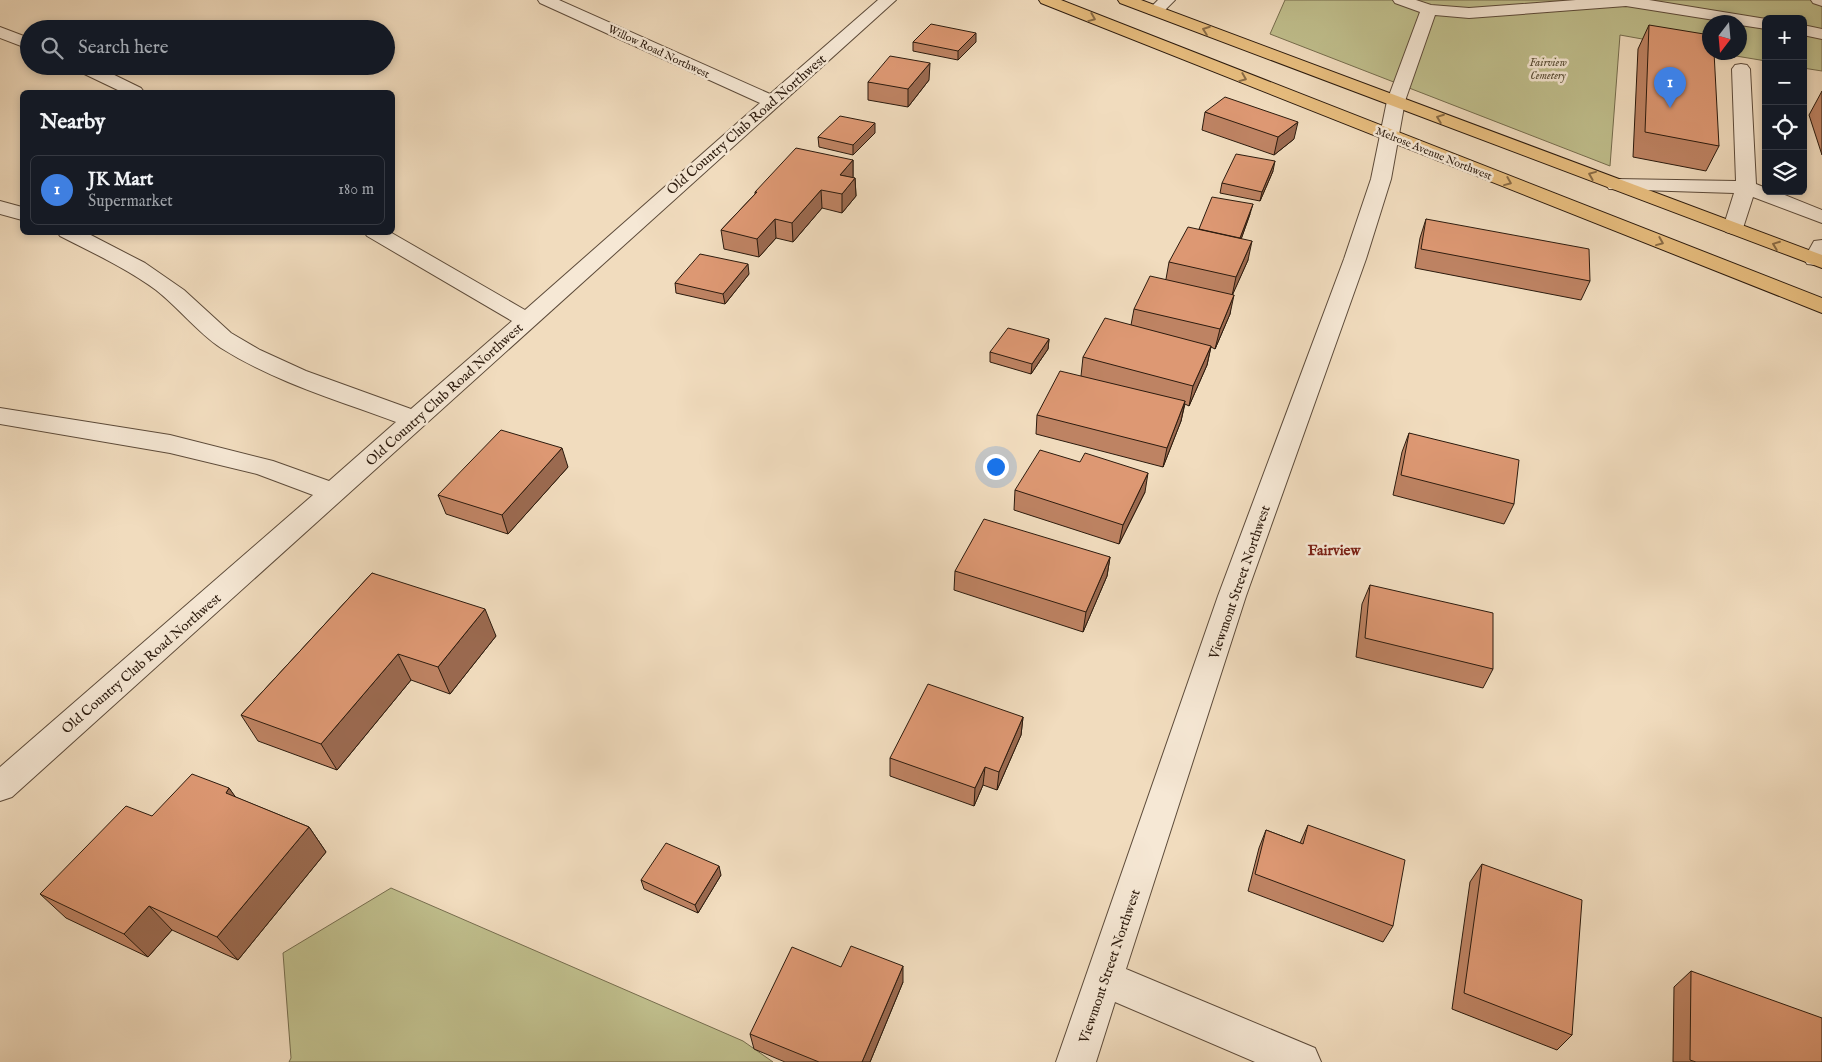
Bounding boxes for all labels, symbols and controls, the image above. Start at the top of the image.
one-way arrow [1087,12,1096,22]
north arrow [1702,15,1747,60]
map controls [1762,15,1807,195]
button: + [1762,15,1807,60]
search box [20,20,395,75]
street label: Willow Road Northwest [606,22,712,82]
one-way arrow [1202,26,1210,36]
icon: search [38,34,66,62]
text: Search here [78,36,169,60]
street label: Old Country Club Road Northwest [663,50,830,199]
park label: Fairview Cemetery [1529,56,1567,83]
button: − [1762,60,1807,105]
pin: 1 [1654,67,1686,108]
one-way arrow [1238,72,1247,82]
button: locate [1762,105,1807,150]
text: Nearby [40,109,105,136]
one-way arrow [1436,114,1444,124]
street label: Melrose Avenue Northwest [1373,124,1494,184]
button: layers [1762,150,1807,195]
text: JK Mart [88,168,153,192]
one-way arrow [1588,171,1596,181]
one-way arrow [1504,177,1512,187]
text: 1 [54,180,60,200]
text: 180 m [338,180,374,200]
text: Supermarket [88,192,173,212]
one-way arrow [1655,236,1663,246]
one-way arrow [1773,241,1781,251]
street label: Old Country Club Road Northwest [362,319,527,470]
your location [983,454,1009,480]
street label: Viewmont Street Northwest [1205,503,1275,663]
district label: Fairview [1308,541,1361,560]
street label: Old Country Club Road Northwest [58,589,225,738]
street label: Viewmont Street Northwest [1075,887,1145,1047]

